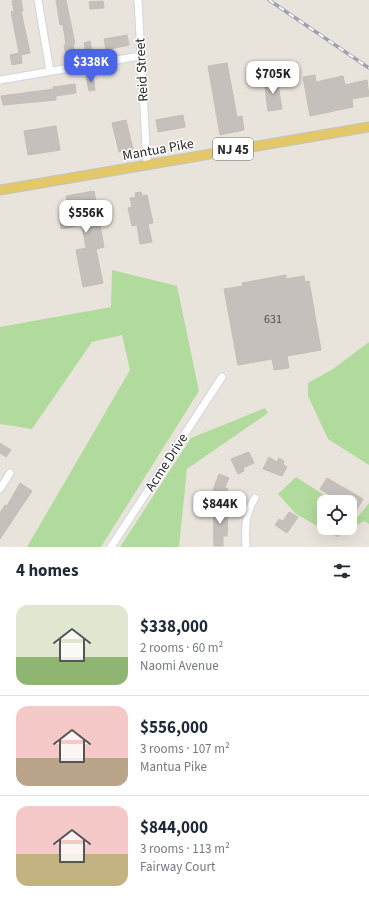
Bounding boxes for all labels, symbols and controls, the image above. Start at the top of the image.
street label: Reid Street [130,37,154,102]
pin: $338K [63,49,119,83]
text: $338K [73,53,109,71]
pin: $705K [245,61,301,95]
text: $705K [255,65,291,83]
street label: Mantua Pike [121,134,195,166]
road number: NJ 45 [213,138,253,160]
pin: $556K [58,200,114,234]
text: $556K [68,204,104,222]
house number: 631 [264,311,282,328]
street label: Acme Drive [141,430,193,496]
pin: $844K [192,491,248,525]
text: $844K [202,495,238,513]
map controls [317,495,357,535]
button: locate [317,495,357,535]
text: 4 homes [16,559,78,583]
icon: filters [331,560,353,582]
text: $338,000 [140,615,208,639]
icon: home [48,621,96,669]
text: 2 rooms · 60 m² [140,639,223,657]
text: Naomi Avenue [140,657,219,675]
text: $556,000 [140,716,208,740]
icon: home [48,722,96,770]
text: 3 rooms · 107 m² [140,740,230,758]
text: Mantua Pike [140,758,207,776]
text: $844,000 [140,816,208,840]
icon: home [48,822,96,870]
text: 3 rooms · 113 m² [140,840,230,858]
text: Fairway Court [140,858,215,876]

